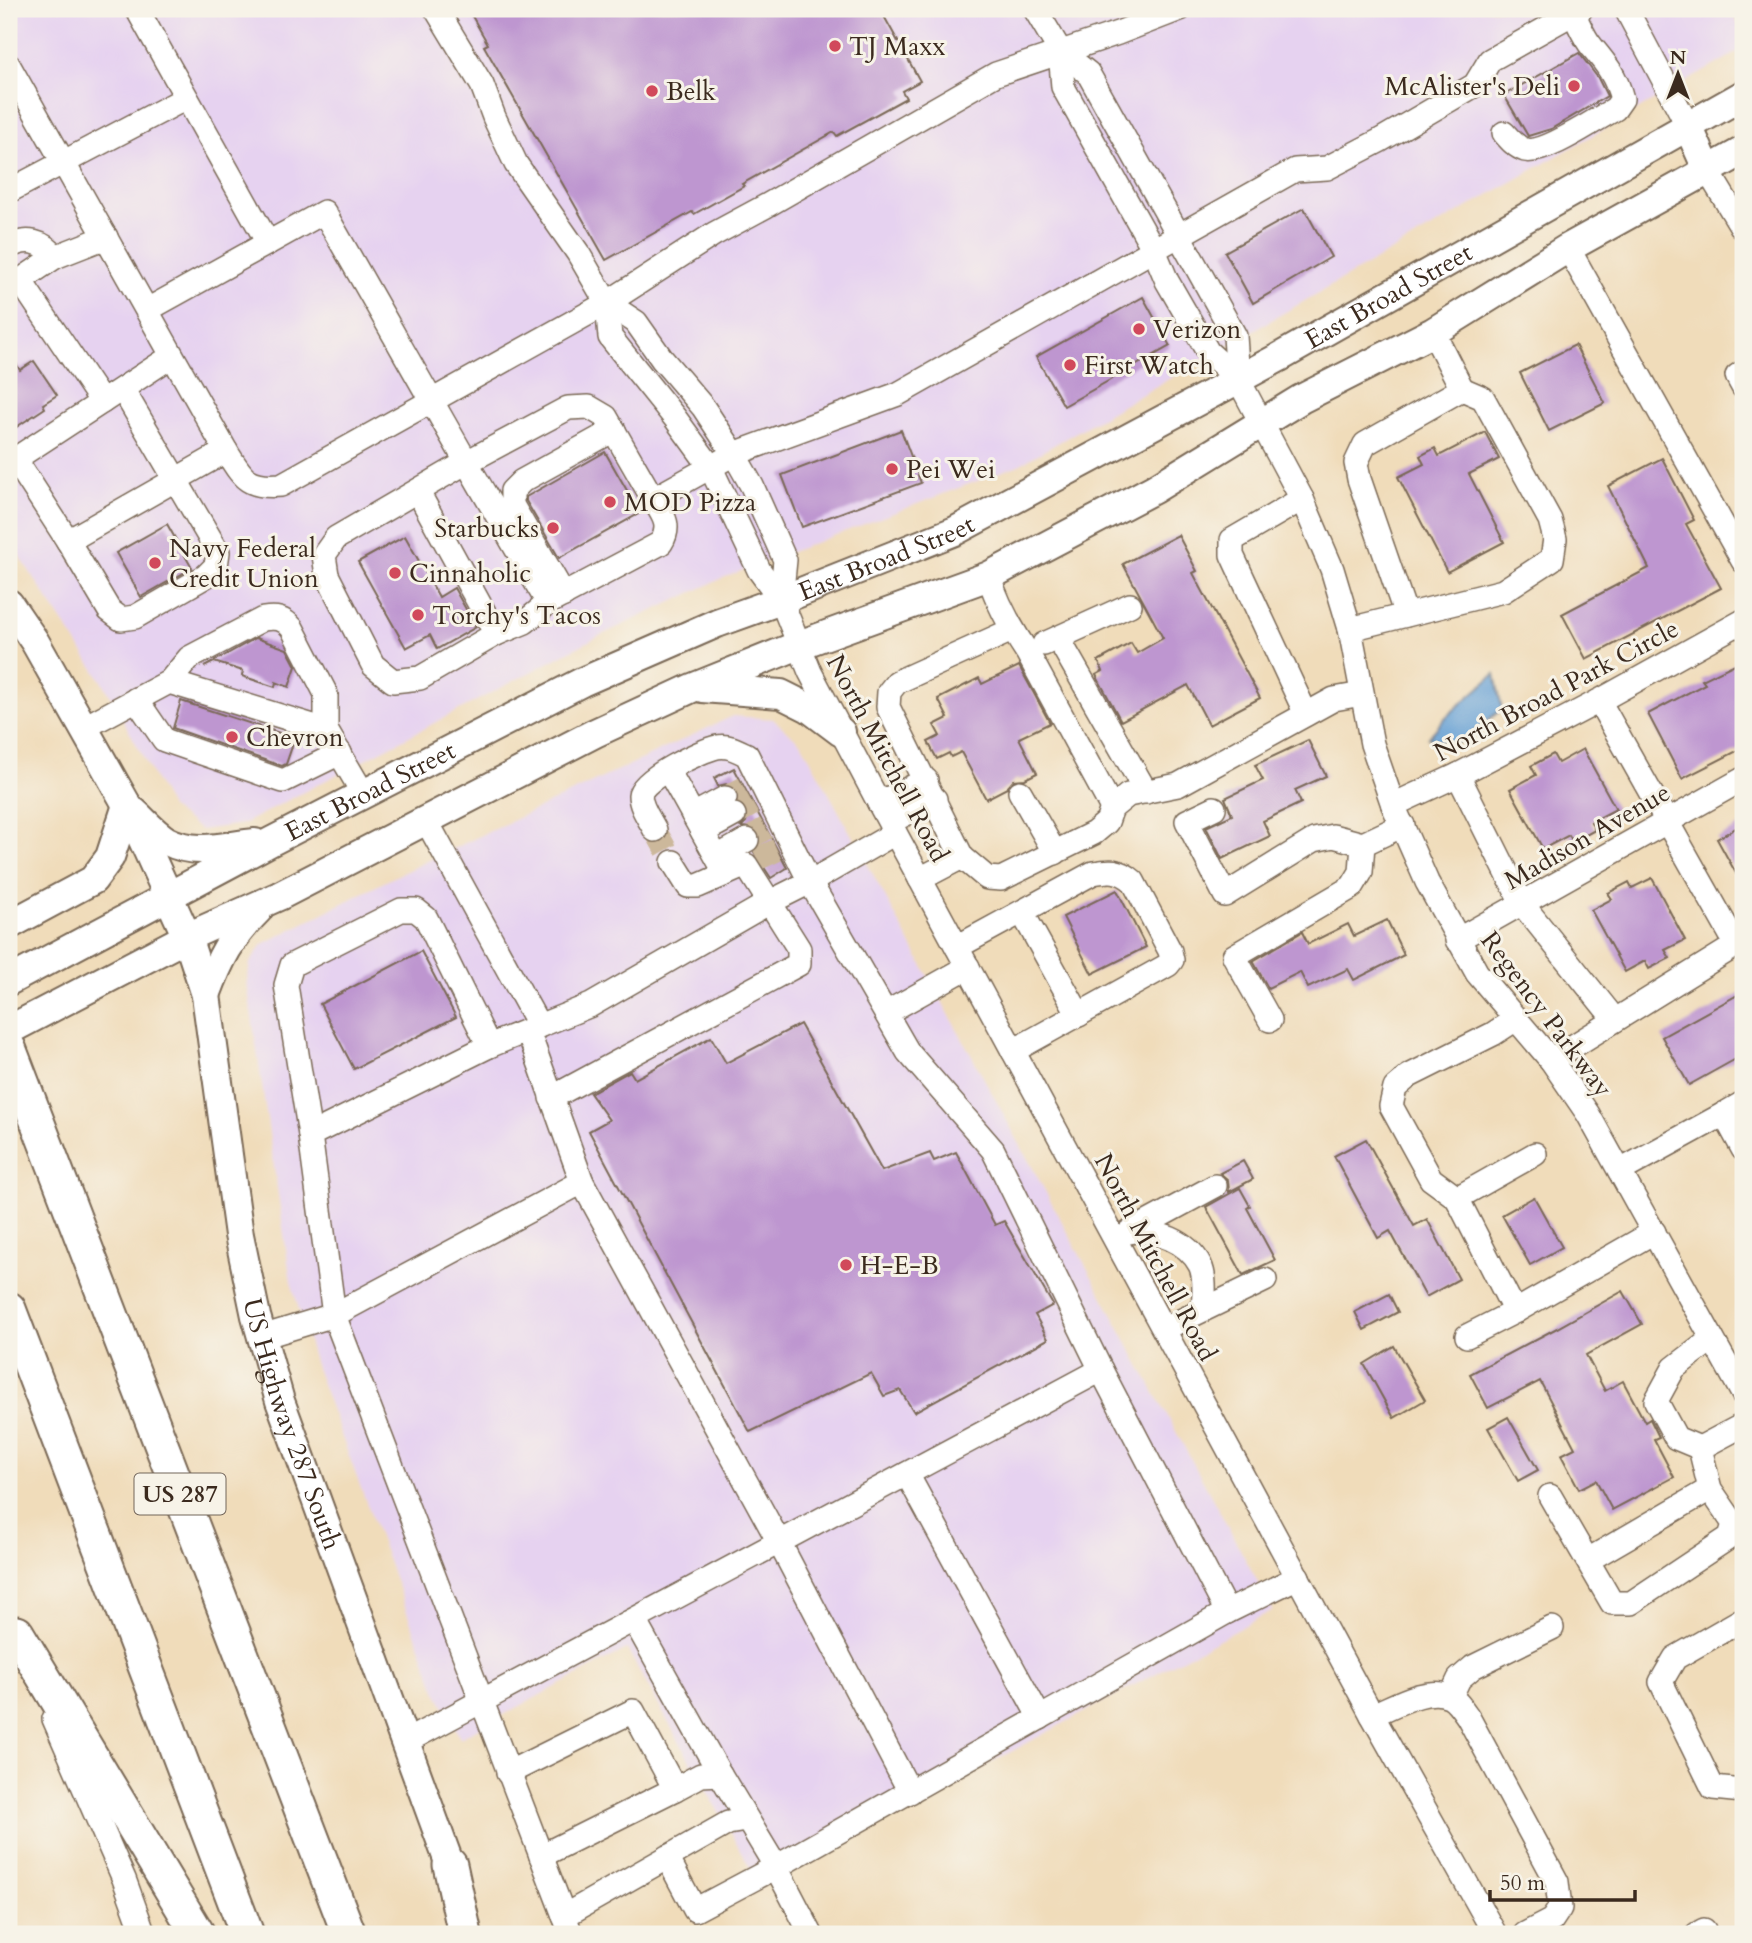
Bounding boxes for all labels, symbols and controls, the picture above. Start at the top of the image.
place label: TJ Maxx [849,29,945,64]
marker: TJ Maxx [827,38,843,54]
north arrow [1644,38,1714,108]
text: N [1670,45,1687,71]
place label: McAlister's Deli [1385,69,1560,104]
place label: Belk [666,74,716,109]
marker: McAlister's Deli [1566,78,1582,94]
marker: Belk [644,83,660,99]
street label: East Broad Street [1299,235,1479,357]
place label: Verizon [1153,312,1241,347]
marker: Verizon [1131,321,1147,337]
place label: First Watch [1084,348,1214,383]
marker: First Watch [1062,357,1078,373]
place label: Pei Wei [906,452,995,487]
marker: Pei Wei [884,461,900,477]
place label: MOD Pizza [624,485,756,520]
marker: MOD Pizza [602,494,618,510]
street label: East Broad Street [793,507,981,609]
place label: Starbucks [434,511,539,546]
marker: Starbucks [545,520,561,536]
place label: Navy Federal Credit Union [169,531,319,596]
marker: Navy Federal Credit Union [147,555,163,571]
place label: Cinnaholic [409,556,531,591]
marker: Cinnaholic [387,565,403,581]
place label: Torchy's Tacos [432,598,601,633]
marker: Torchy's Tacos [410,607,426,623]
street label: North Broad Park Circle [1428,611,1685,770]
street label: North Mitchell Road [818,648,957,868]
place label: Chevron [246,720,344,755]
marker: Chevron [224,729,240,745]
street label: East Broad Street [279,733,461,849]
street label: Madison Avenue [1498,775,1676,898]
street label: Regency Parkway [1473,924,1621,1105]
street label: North Mitchell Road [1086,1147,1225,1367]
place label: H-E-B [860,1248,939,1283]
marker: H-E-B [838,1257,854,1273]
street label: US Highway 287 South [235,1295,350,1554]
road number: US 287 [134,1474,226,1514]
scale bar [1490,1859,1635,1903]
text: 50 m [1500,1869,1545,1898]

